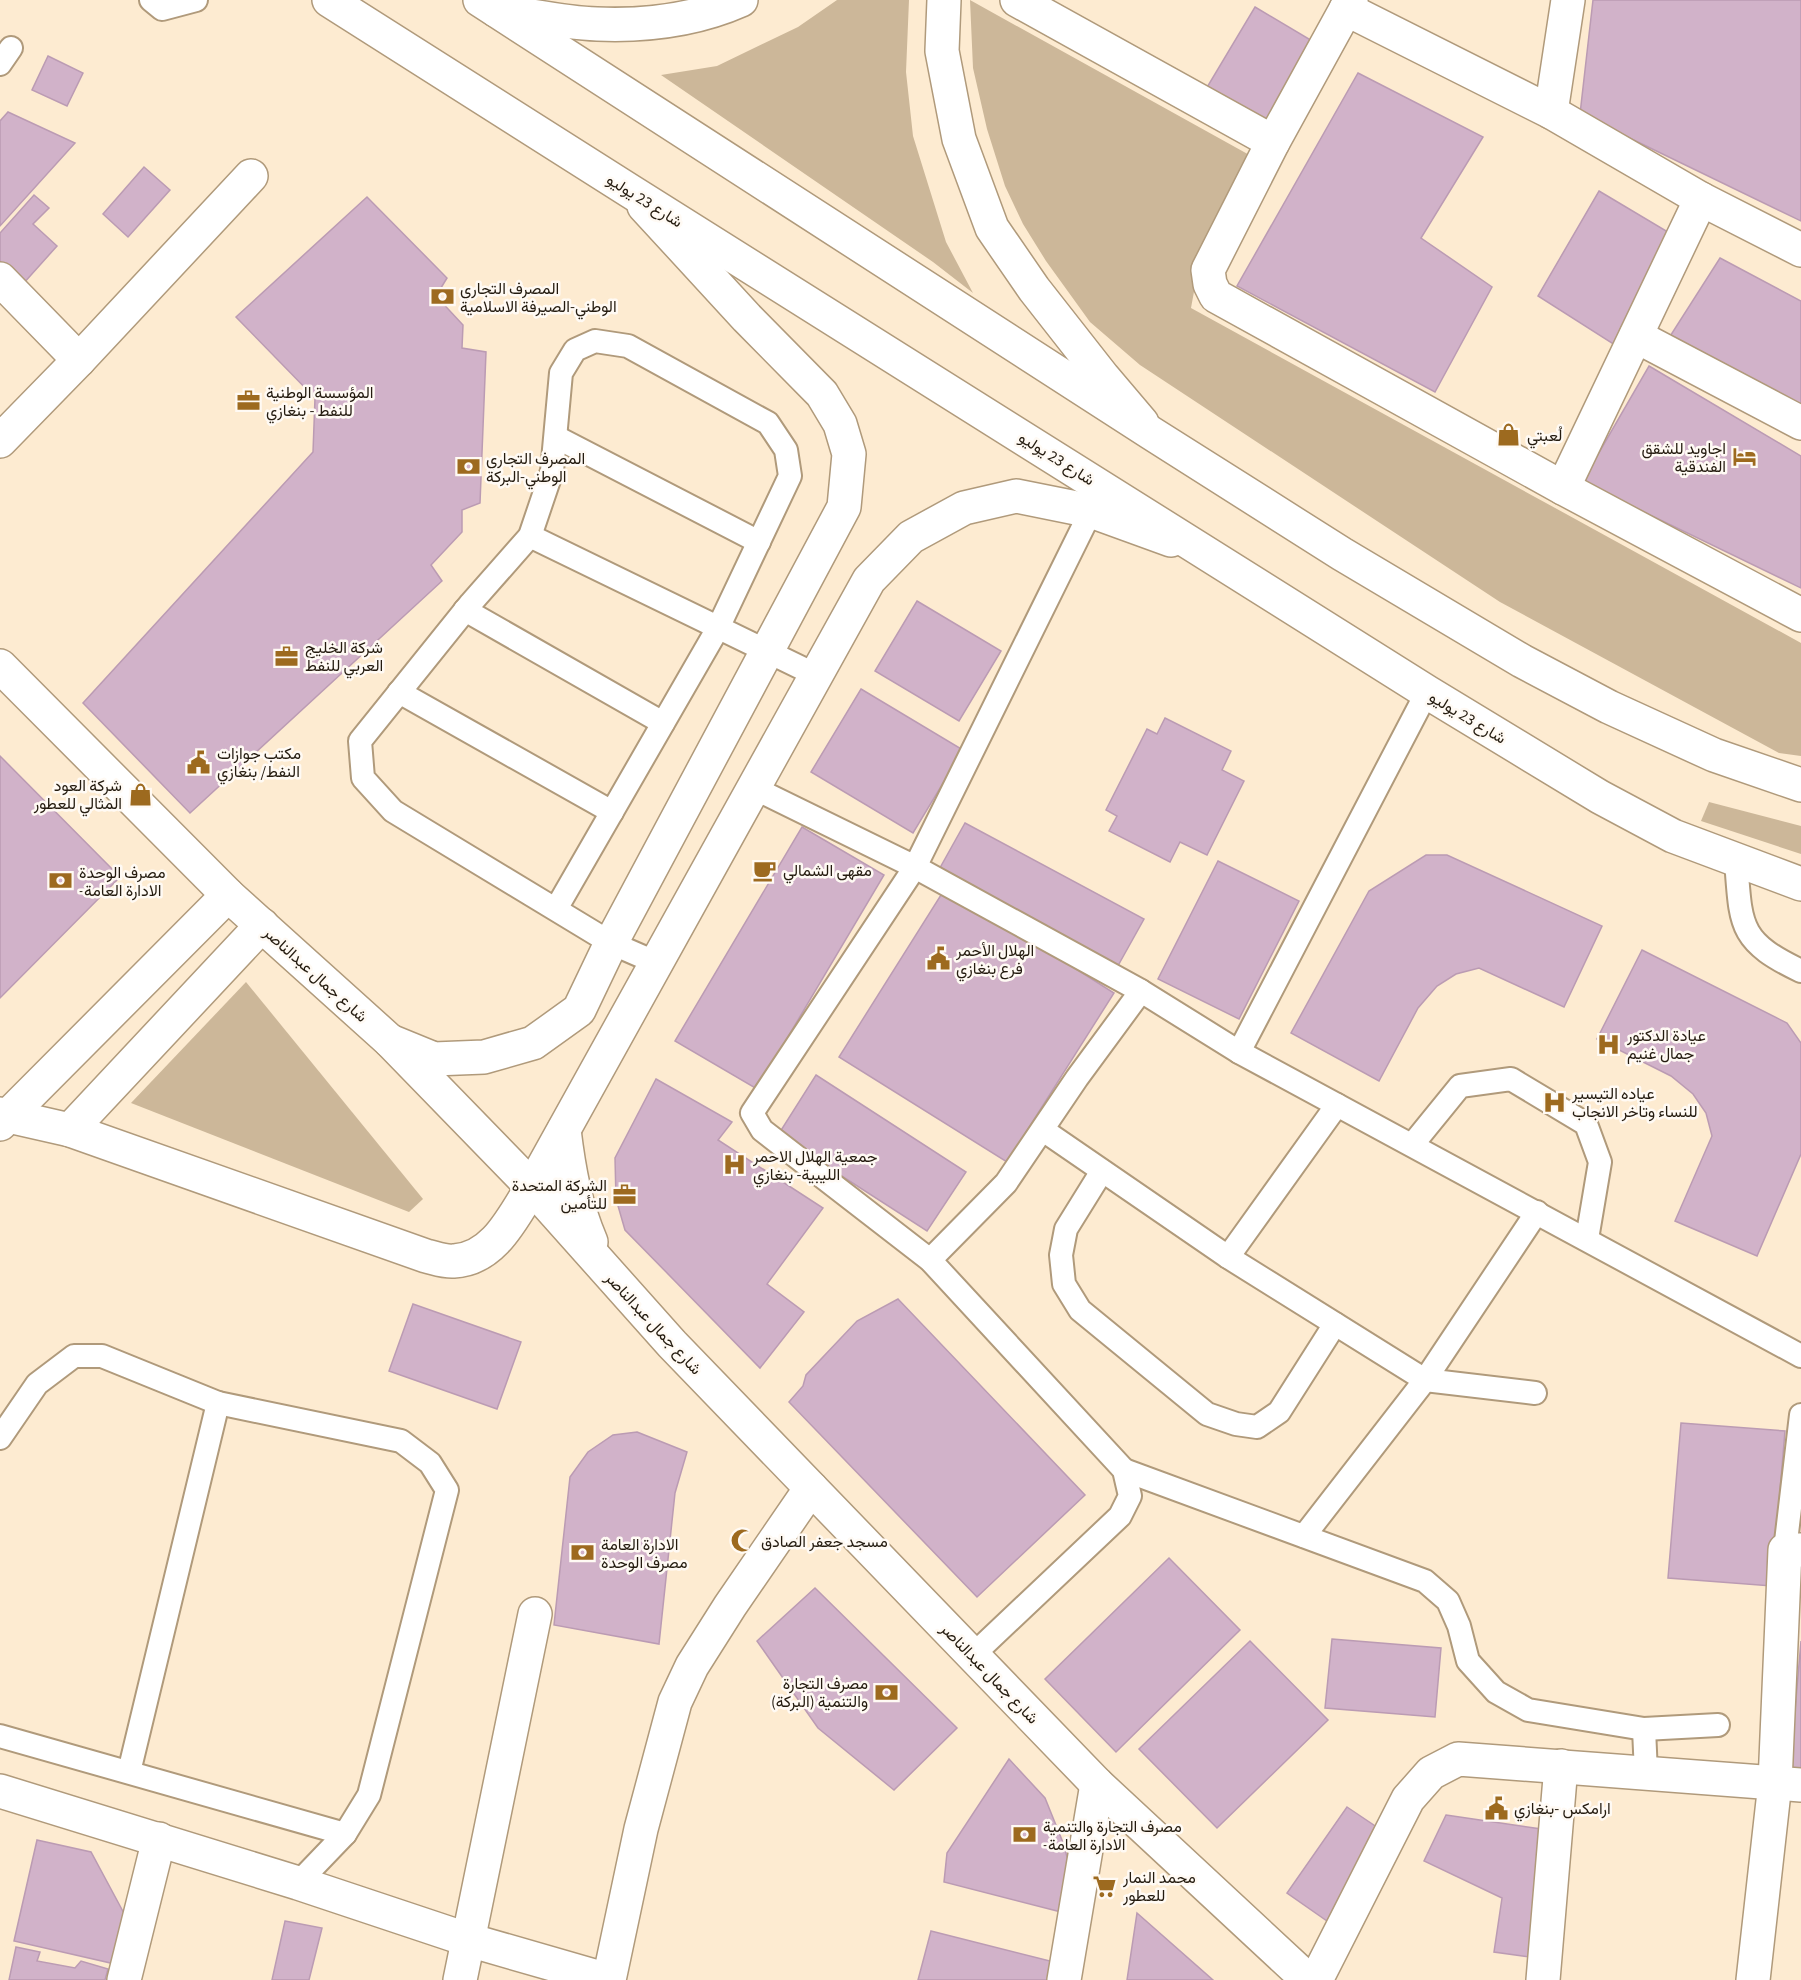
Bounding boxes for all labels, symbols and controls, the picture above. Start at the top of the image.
street label: شارع 23 يوليو [602,169,687,233]
place label: المصرف التجاري الوطني-الصيرفة الاسلامية [460,278,617,320]
bank icon: المصرف التجاري الوطني-الصيرفة الاسلامية [429,284,455,310]
place label: المؤسسة الوطنية للنفط - بنغازي [266,382,374,424]
office icon: المؤسسة الوطنية للنفط - بنغازي [235,388,261,414]
shop icon: لُعبتي [1496,422,1522,448]
place label: لُعبتي [1527,425,1562,449]
street label: شارع 23 يوليو [1014,427,1099,491]
place label: اجاويد للشقق الفندقية [1641,438,1726,478]
hotel icon: اجاويد للشقق الفندقية [1731,444,1757,470]
place label: المصرف التجاري الوطني-البركة [486,448,585,490]
bank icon: المصرف التجاري الوطني-البركة [455,454,481,480]
place label: شركة الخليج العربي للنفط [305,637,383,679]
office icon: شركة الخليج العربي للنفط [274,643,300,669]
street label: شارع 23 يوليو [1425,686,1510,749]
place label: مكتب جوازات النفط/ بنغازي [217,743,301,785]
public building icon: مكتب جوازات النفط/ بنغازي [186,749,212,775]
place label: شركة العود المثالي للعطور [33,775,122,817]
shop icon: شركة العود المثالي للعطور [127,781,153,807]
cafe icon: مقهى الشمالي [752,857,778,883]
place label: مقهى الشمالي [783,860,872,884]
place label: مصرف الوحدة -الادارة العامة [79,862,166,902]
bank icon: مصرف الوحدة -الادارة العامة [48,868,74,894]
street label: شارع جمال عبدالناصر [258,921,372,1027]
place label: الهلال الأحمر فرع بنغازي [955,940,1034,982]
public building icon: الهلال الأحمر فرع بنغازي [925,946,951,972]
place label: عيادة الدكتور جمال غنيم [1626,1025,1706,1065]
hospital icon: عيادة الدكتور جمال غنيم [1596,1031,1622,1057]
place label: عياده التيسير للنساء وتاخر الانجاب [1571,1083,1698,1123]
hospital icon: عياده التيسير للنساء وتاخر الانجاب [1541,1089,1567,1115]
place label: جمعية الهلال الاحمر الليبية- بنغازي [752,1146,878,1188]
hospital icon: جمعية الهلال الاحمر الليبية- بنغازي [722,1152,748,1178]
place label: الشركة المتحدة للتأمين [512,1175,607,1215]
office icon: الشركة المتحدة للتأمين [612,1181,638,1207]
street label: شارع جمال عبدالناصر [599,1267,707,1380]
mosque icon: مسجد جعفر الصادق [730,1528,756,1554]
place label: مسجد جعفر الصادق [761,1531,888,1553]
place label: الادارة العامة مصرف الوحدة [601,1534,688,1574]
bank icon: الادارة العامة مصرف الوحدة [570,1540,596,1566]
street label: شارع جمال عبدالناصر [935,1618,1043,1729]
place label: مصرف التجارة والتنمية (البركة) [771,1673,868,1713]
bank icon: مصرف التجارة والتنمية (البركة) [873,1679,899,1705]
public building icon: ارامكس -بنغازي [1483,1795,1509,1821]
place label: ارامكس -بنغازي [1514,1798,1611,1822]
place label: مصرف التجارة والتنمية -الادارة العامة [1043,1816,1182,1856]
bank icon: مصرف التجارة والتنمية -الادارة العامة [1012,1822,1038,1848]
place label: محمد النمار للعطور [1122,1867,1196,1907]
supermarket icon: محمد النمار للعطور [1092,1873,1118,1899]

